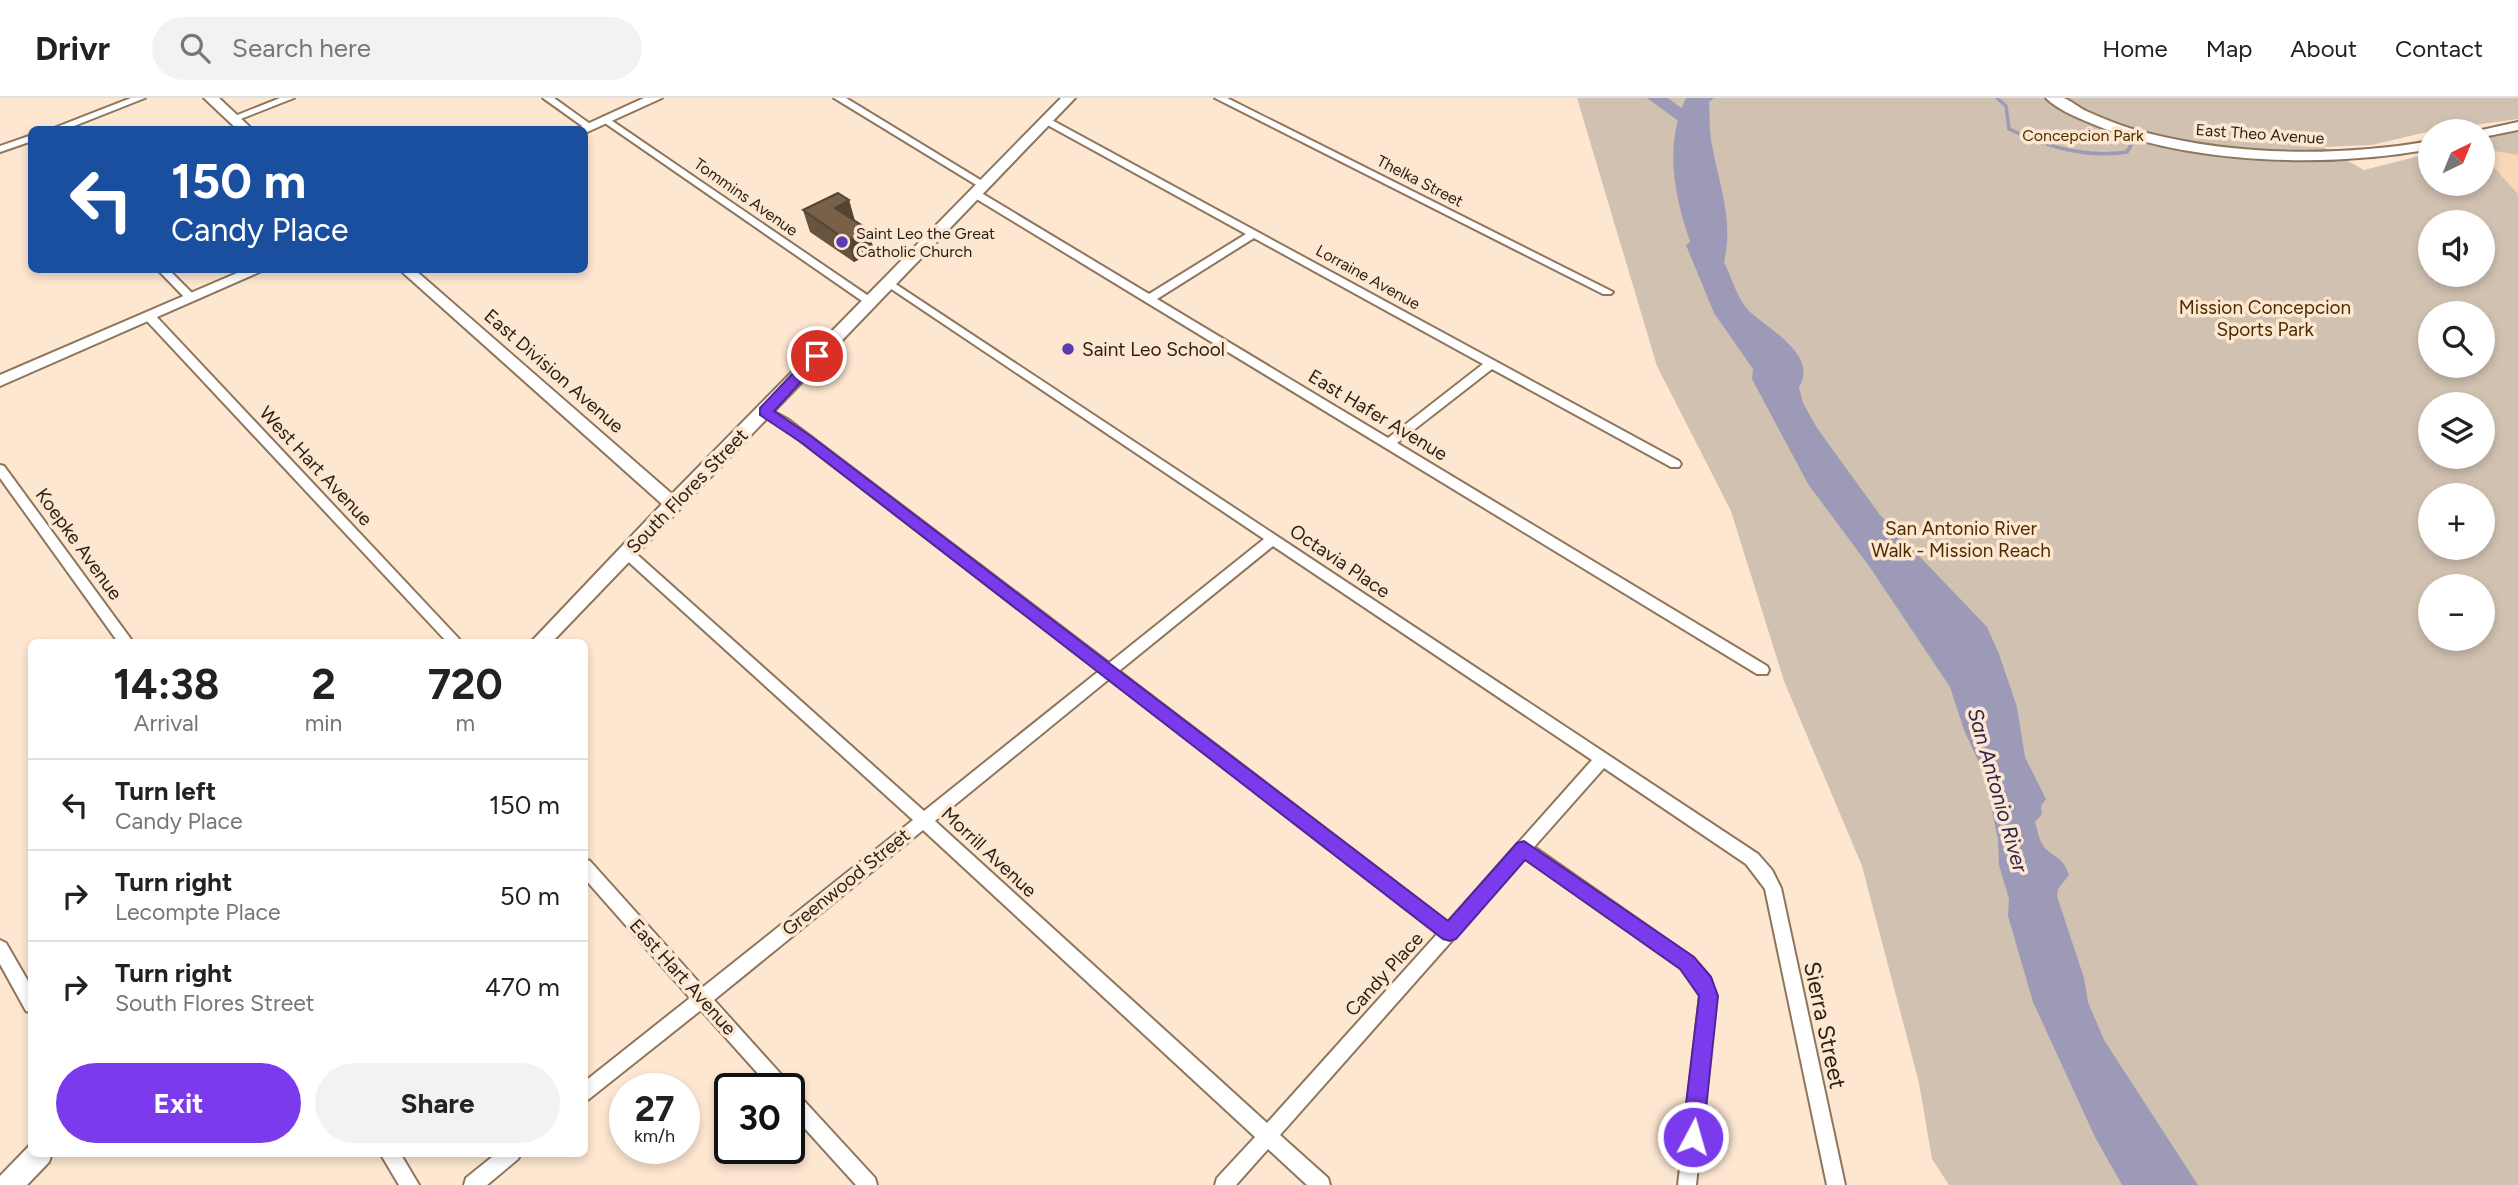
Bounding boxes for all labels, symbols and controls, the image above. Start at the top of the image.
search box [152,17,642,80]
text: Drivr [35,29,110,68]
icon: search [176,29,214,67]
text: Search here [232,32,371,64]
text: Home [2102,34,2168,63]
text: Map [2206,34,2252,63]
text: About [2290,34,2357,63]
text: Contact [2395,34,2483,63]
north arrow [2418,119,2496,196]
map controls [2418,119,2495,651]
street label: East Theo Avenue [2195,120,2325,148]
park label: Concepcion Park [2022,126,2144,145]
text: 150 m [171,151,306,210]
street label: Thelka Street [1374,151,1466,211]
icon: left [56,154,147,245]
street label: Tommins Avenue [690,154,802,240]
button: sound [2418,210,2495,287]
text: Candy Place [171,211,348,249]
place label: Saint Leo the Great Catholic Church [856,224,995,261]
marker: Saint Leo the Great Catholic Church [834,234,850,250]
street label: Lorraine Avenue [1313,241,1424,314]
park label: Mission Concepcion Sports Park [2179,296,2351,341]
button: search [2418,301,2495,378]
street label: East Division Avenue [480,304,628,438]
pin [787,326,847,386]
icon: arrive [798,337,836,375]
place label: Saint Leo School [1082,338,1225,361]
marker: Saint Leo School [1060,341,1076,357]
street label: East Hafer Avenue [1304,364,1452,466]
button: layers [2418,392,2495,469]
street label: West Hart Avenue [255,401,377,531]
street label: South Flores Street [621,424,753,558]
button: + [2418,483,2495,560]
street label: Koepke Avenue [31,484,127,604]
park label: San Antonio River Walk - Mission Reach [1871,517,2051,562]
street label: Octavia Place [1286,519,1394,603]
button: − [2418,574,2495,651]
text: 14:38 [113,659,219,710]
text: 2 [311,659,336,710]
text: 720 [428,659,503,710]
water label: San Antonio River [1963,705,2034,876]
text: Arrival [134,709,199,737]
text: min [305,709,342,737]
text: m [455,709,475,737]
text: Turn left [115,775,216,807]
icon: left [56,786,94,824]
text: 150 m [489,789,560,821]
street label: Morrill Avenue [937,802,1041,902]
text: Candy Place [115,807,243,835]
street label: Greenwood Street [777,823,915,941]
text: Turn right [115,866,232,898]
icon: right [56,877,94,915]
text: 50 m [500,880,560,912]
text: Lecompte Place [115,898,280,926]
street label: East Hart Avenue [625,914,741,1040]
street label: Candy Place [1340,927,1428,1021]
text: Turn right [115,957,232,989]
street label: Sierra Street [1798,959,1852,1091]
icon: right [56,968,94,1006]
text: 470 m [485,971,560,1003]
text: South Flores Street [115,989,315,1017]
button: Exit [56,1063,301,1143]
button: Share [315,1063,560,1143]
speed limit sign: 30 [714,1073,805,1164]
text: 27 [635,1088,674,1130]
position arrow [1656,1100,1730,1174]
text: km/h [634,1125,675,1147]

